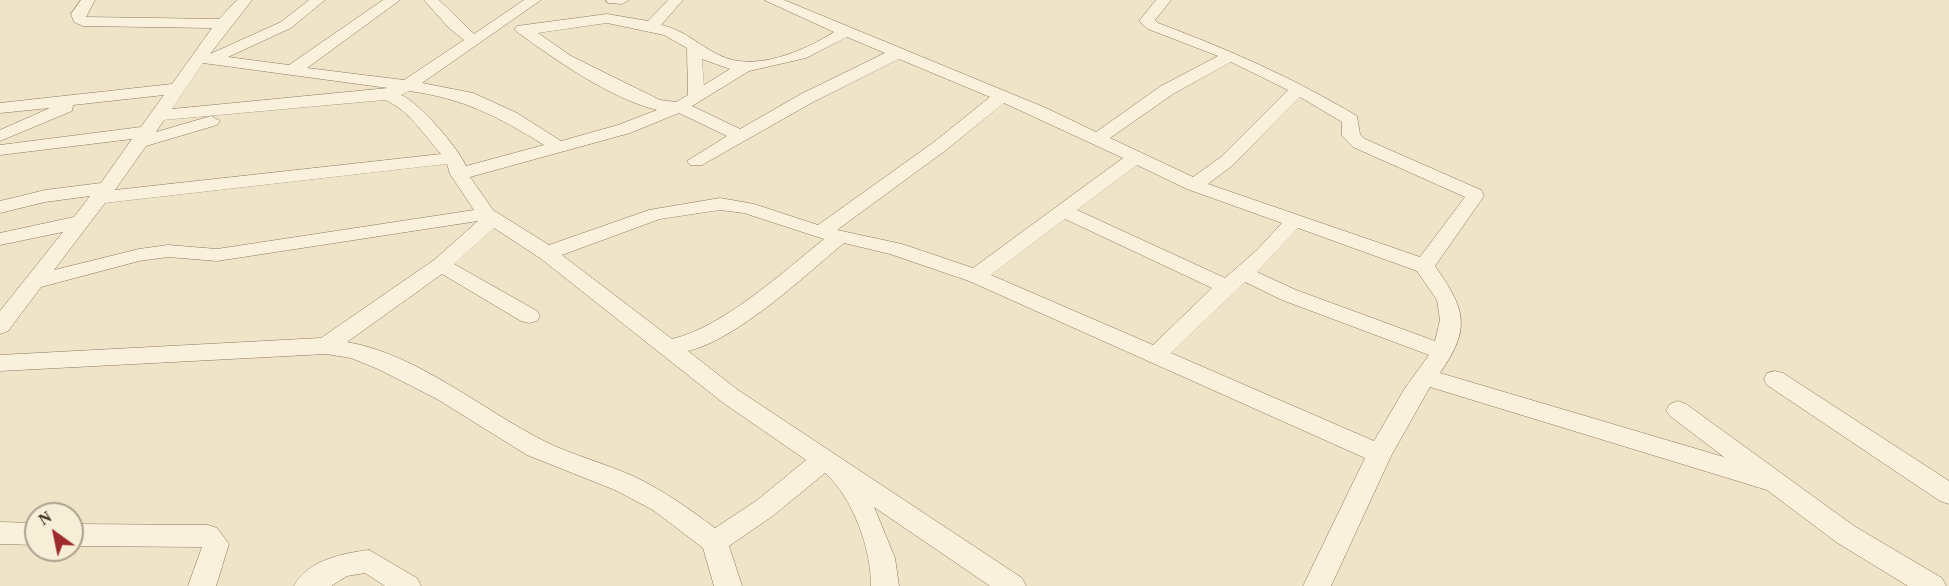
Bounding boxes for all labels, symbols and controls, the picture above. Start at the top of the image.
north arrow [24,502,84,562]
text: N [36,508,54,528]

